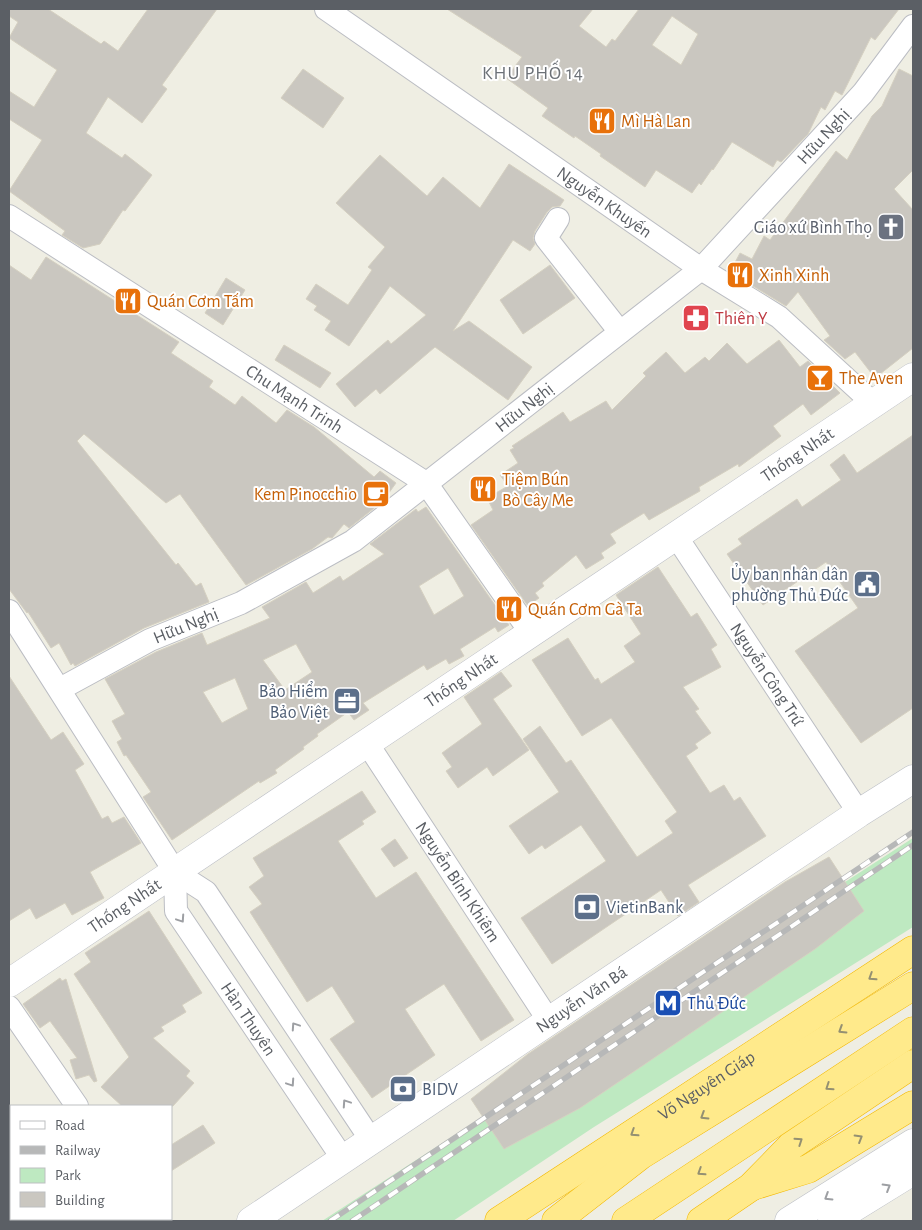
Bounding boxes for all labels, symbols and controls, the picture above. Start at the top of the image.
district label: KHU PHỐ 14 [482,60,584,83]
restaurant icon: Mì Hà Lan [587,106,617,136]
street label: Hữu Nghị [794,106,854,168]
place label: Mì Hà Lan [621,113,691,131]
street label: Nguyễn Khuyến [553,164,655,242]
church icon: Giáo xứ Bình Thọ [876,212,906,242]
place label: Giáo xứ Bình Thọ [754,219,872,237]
restaurant icon: Xinh Xinh [725,260,755,290]
place label: Xinh Xinh [759,267,829,285]
restaurant icon: Quán Cơm Tấm [113,286,143,316]
place label: Quán Cơm Tấm [147,292,254,311]
pharmacy icon: Thiên Y [681,303,711,333]
place label: Thiên Y [715,310,768,328]
street label: Chu Mạnh Trinh [242,362,346,437]
bar icon: The Aven [805,363,835,393]
place label: The Aven [839,370,903,388]
street label: Hữu Nghị [492,380,557,436]
street label: Thống Nhất [758,425,838,486]
place label: Tiệm Bún Bò Cây Me [502,471,574,510]
restaurant icon: Tiệm Bún Bò Cây Me [468,474,498,504]
cafe icon: Kem Pinocchio [361,479,391,509]
place label: Kem Pinocchio [254,486,357,504]
place label: Ủy ban nhân dân phường Thủ Đức [731,563,848,605]
public building icon: Ủy ban nhân dân phường Thủ Đức [852,569,882,599]
restaurant icon: Quán Cơm Gà Ta [494,594,524,624]
place label: Quán Cơm Gà Ta [528,601,643,619]
street label: Hữu Nghị [151,605,221,648]
street label: Nguyễn Công Trứ [726,620,807,730]
street label: Thống Nhất [422,650,501,712]
place label: Bảo Hiểm Bảo Việt [259,681,328,722]
office icon: Bảo Hiểm Bảo Việt [332,686,362,716]
street label: Nguyễn Bỉnh Khiêm [411,819,503,946]
street label: Thống Nhất [85,876,165,937]
bank icon: VietinBank [572,892,602,922]
place label: VietinBank [606,899,684,917]
one-way arrow [175,913,184,923]
street label: Nguyễn Văn Bá [533,963,631,1037]
one-way arrow [869,971,878,980]
street label: Hàn Thuyên [217,979,279,1059]
metro station icon: Thủ Đức [653,988,683,1018]
place label: Thủ Đức [687,995,746,1013]
one-way arrow [292,1022,301,1032]
one-way arrow [839,1024,848,1034]
street label: Võ Nguyên Giáp [655,1048,759,1124]
bank icon: BIDV [388,1074,418,1104]
one-way arrow [285,1077,294,1086]
place label: BIDV [422,1081,459,1099]
one-way arrow [825,1081,835,1090]
one-way arrow [343,1100,353,1109]
legend [10,1105,172,1220]
one-way arrow [700,1109,709,1119]
text: Road [55,1118,85,1133]
one-way arrow [630,1127,640,1136]
one-way arrow [853,1135,862,1144]
one-way arrow [793,1138,803,1147]
text: Railway [55,1143,101,1158]
one-way arrow [697,1166,706,1175]
text: Park [55,1168,81,1183]
one-way arrow [882,1184,891,1194]
one-way arrow [824,1191,833,1200]
text: Building [55,1193,105,1208]

